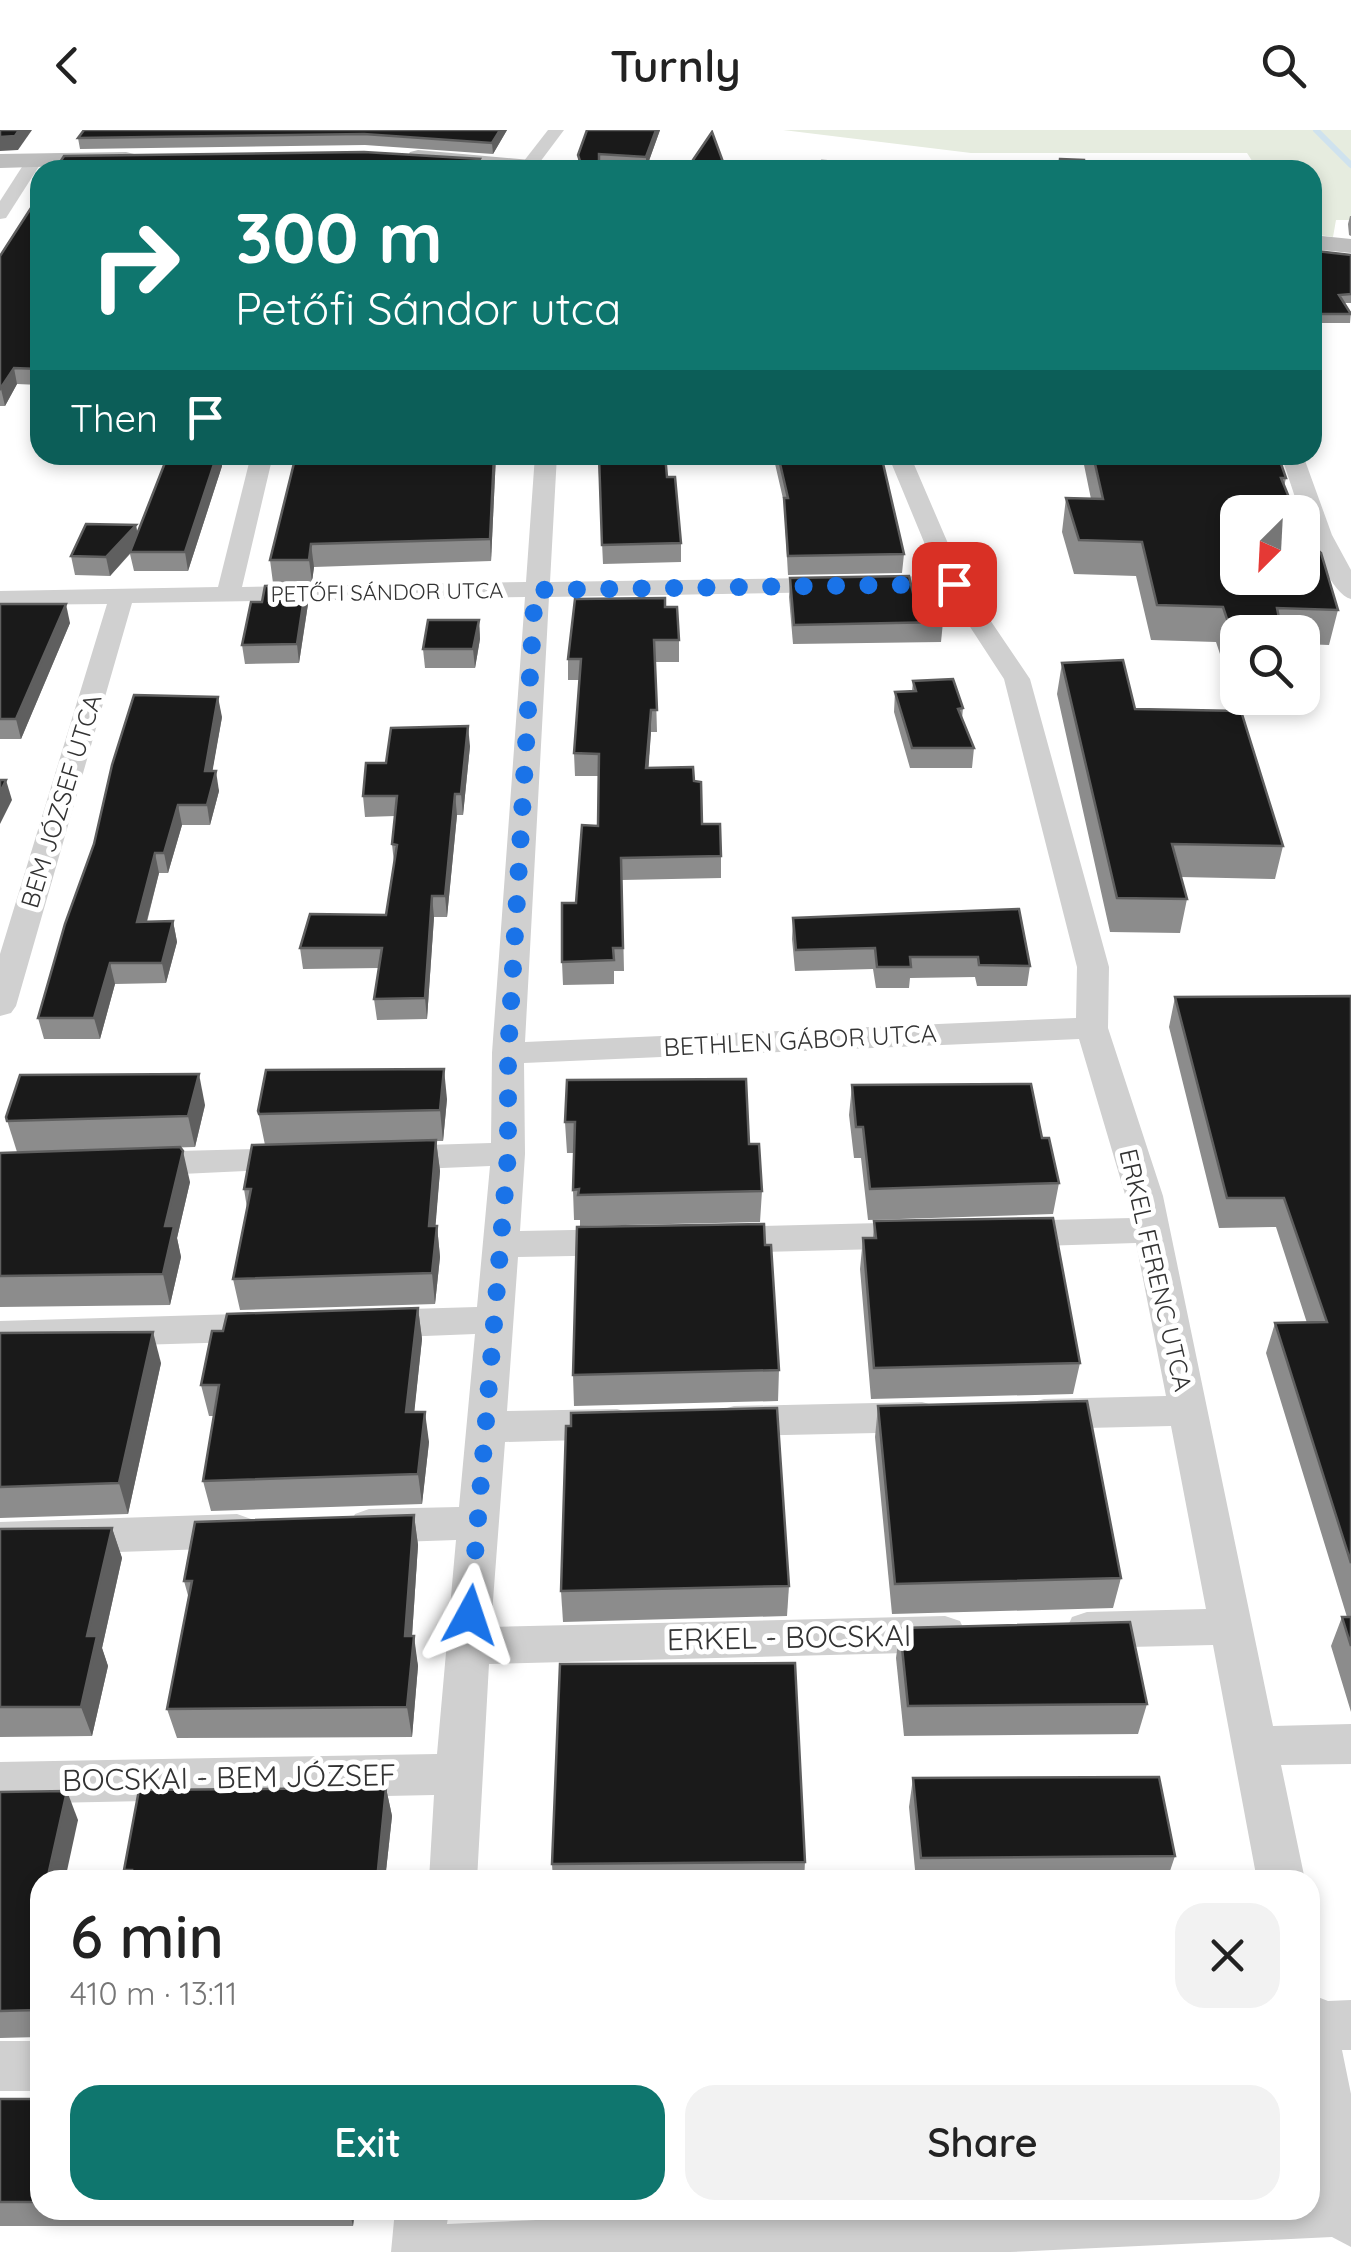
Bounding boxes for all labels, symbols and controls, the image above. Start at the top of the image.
text: Turnly [610,37,741,93]
icon: back [40,38,95,93]
icon: search [1256,38,1311,93]
text: 300 m [235,193,443,281]
icon: right [70,200,200,330]
text: Petőfi Sándor utca [235,280,621,336]
icon: arrive [178,390,233,445]
text: Then [70,394,158,442]
north arrow [1220,495,1320,595]
map controls [1220,495,1320,715]
pin [912,542,997,627]
icon: arrive [927,557,982,612]
street label: PETŐFI SÁNDOR UTCA [270,576,504,608]
button: search [1220,615,1320,715]
street label: BEM JÓZSEF UTCA [13,690,108,911]
street label: BETHLEN GÁBOR UTCA [663,1017,937,1062]
street label: ERKEL FERENC UTCA [1114,1146,1199,1394]
position arrow [418,1563,522,1667]
street label: ERKEL - BOCSKAI [666,1616,912,1658]
street label: BOCSKAI - BEM JÓZSEF [62,1755,396,1799]
text: 6 min [70,1898,224,1973]
button: close [1175,1903,1280,2008]
text: 410 m · 13:11 [70,1973,237,2013]
button: Exit [70,2085,665,2200]
button: Share [685,2085,1280,2200]

